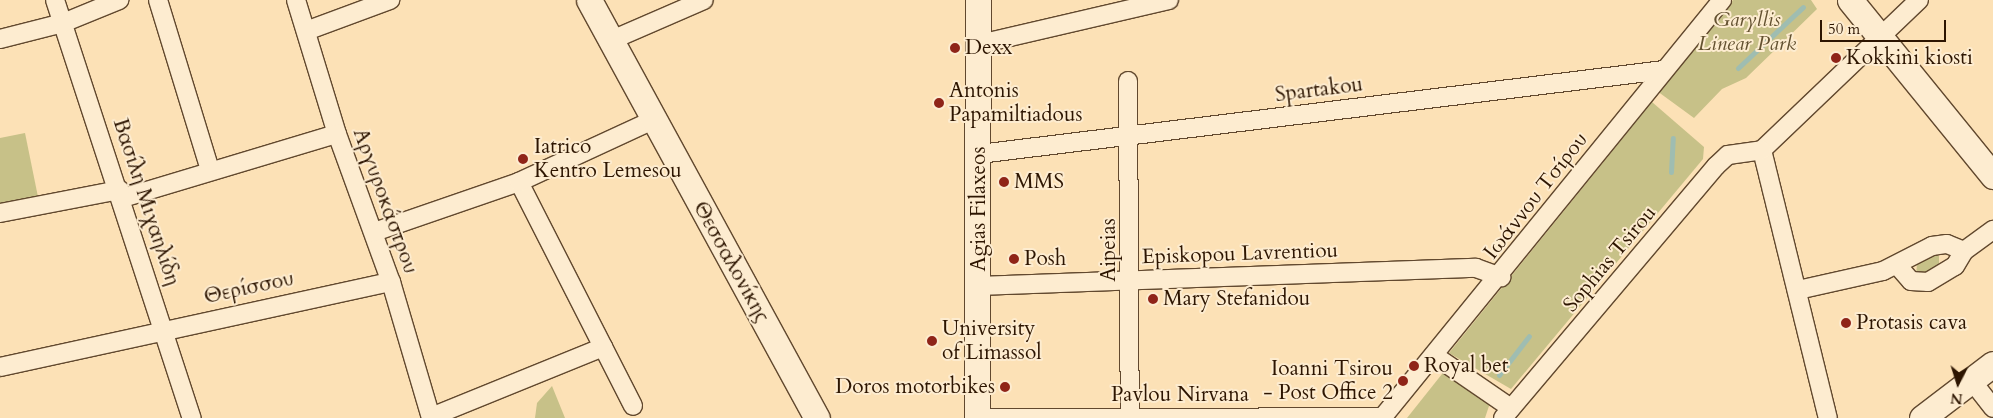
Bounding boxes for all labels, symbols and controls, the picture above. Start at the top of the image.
park label: Garyllis Linear Park [1698,7,1796,57]
scale bar [1823,10,1949,42]
text: 50 m [1828,19,1860,39]
place label: Dexx [965,35,1012,61]
marker: Dexx [949,42,961,54]
place label: Kokkini kiosti [1846,45,1973,71]
marker: Kokkini kiosti [1830,52,1842,64]
street label: Spartakou [1274,72,1364,108]
place label: Antonis Papamiltiadous [949,78,1082,128]
marker: Antonis Papamiltiadous [933,97,945,109]
street label: Βασίλη Μιχαηλίδη [107,115,185,289]
street label: Αργυροκάστρου [347,125,423,277]
street label: Ιωάννου Τσίρου [1479,128,1593,264]
place label: Iatrico Kentro Lemesou [534,134,682,184]
street label: Agias Filaxeos [966,147,992,271]
marker: Iatrico Kentro Lemesou [516,152,530,166]
place label: MMS [1014,169,1064,195]
marker: MMS [998,176,1010,188]
street label: Θεσσαλονίκης [687,197,775,327]
street label: Sophias Tsirou [1558,201,1662,317]
street label: Aipeias [1096,218,1122,282]
street label: Episkopou Lavrentiou [1141,238,1339,270]
place label: Posh [1024,246,1066,272]
marker: Posh [1008,253,1020,265]
street label: Θερίσσου [202,266,296,310]
place label: Mary Stefanidou [1163,286,1310,312]
marker: Mary Stefanidou [1147,293,1159,305]
place label: Protasis cava [1856,310,1967,336]
place label: University of Limassol [942,316,1042,366]
marker: Protasis cava [1840,317,1852,329]
marker: University of Limassol [926,335,938,347]
place label: Royal bet [1424,353,1508,379]
place label: Ioanni Tsirou - Post Office 2 [1263,356,1393,406]
north arrow [1933,358,1983,408]
marker: Royal bet [1408,360,1420,372]
place label: Doros motorbikes [835,374,995,400]
marker: Ioanni Tsirou - Post Office 2 [1397,375,1409,387]
marker: Doros motorbikes [999,381,1011,393]
street label: Pavlou Nirvana [1111,382,1249,408]
text: N [1950,388,1964,408]

